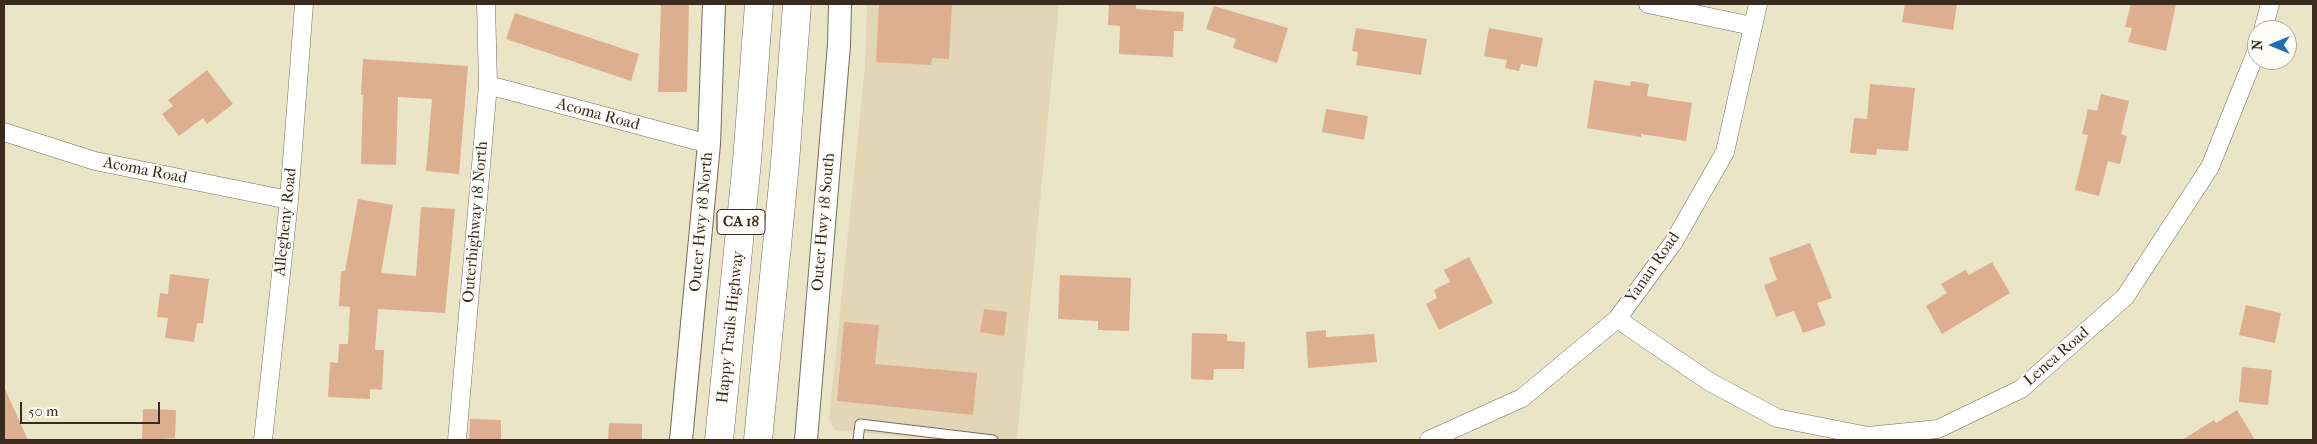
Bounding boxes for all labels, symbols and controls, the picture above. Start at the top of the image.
north arrow [2247,20,2297,70]
text: N [2249,40,2266,50]
street label: Acoma Road [554,95,642,135]
street label: Outerhighway 18 North [459,140,493,304]
street label: Outer Hwy 18 North [686,151,718,293]
street label: Outer Hwy 18 South [808,152,840,292]
street label: Acoma Road [101,153,189,189]
street label: Allegheny Road [271,167,301,277]
road number: CA 18 [717,210,765,234]
street label: Yanan Road [1622,229,1684,307]
street label: Happy Trails Highway [713,250,749,404]
street label: Lenca Road [2020,323,2094,391]
scale bar [22,392,162,424]
text: 50 m [28,402,58,420]

